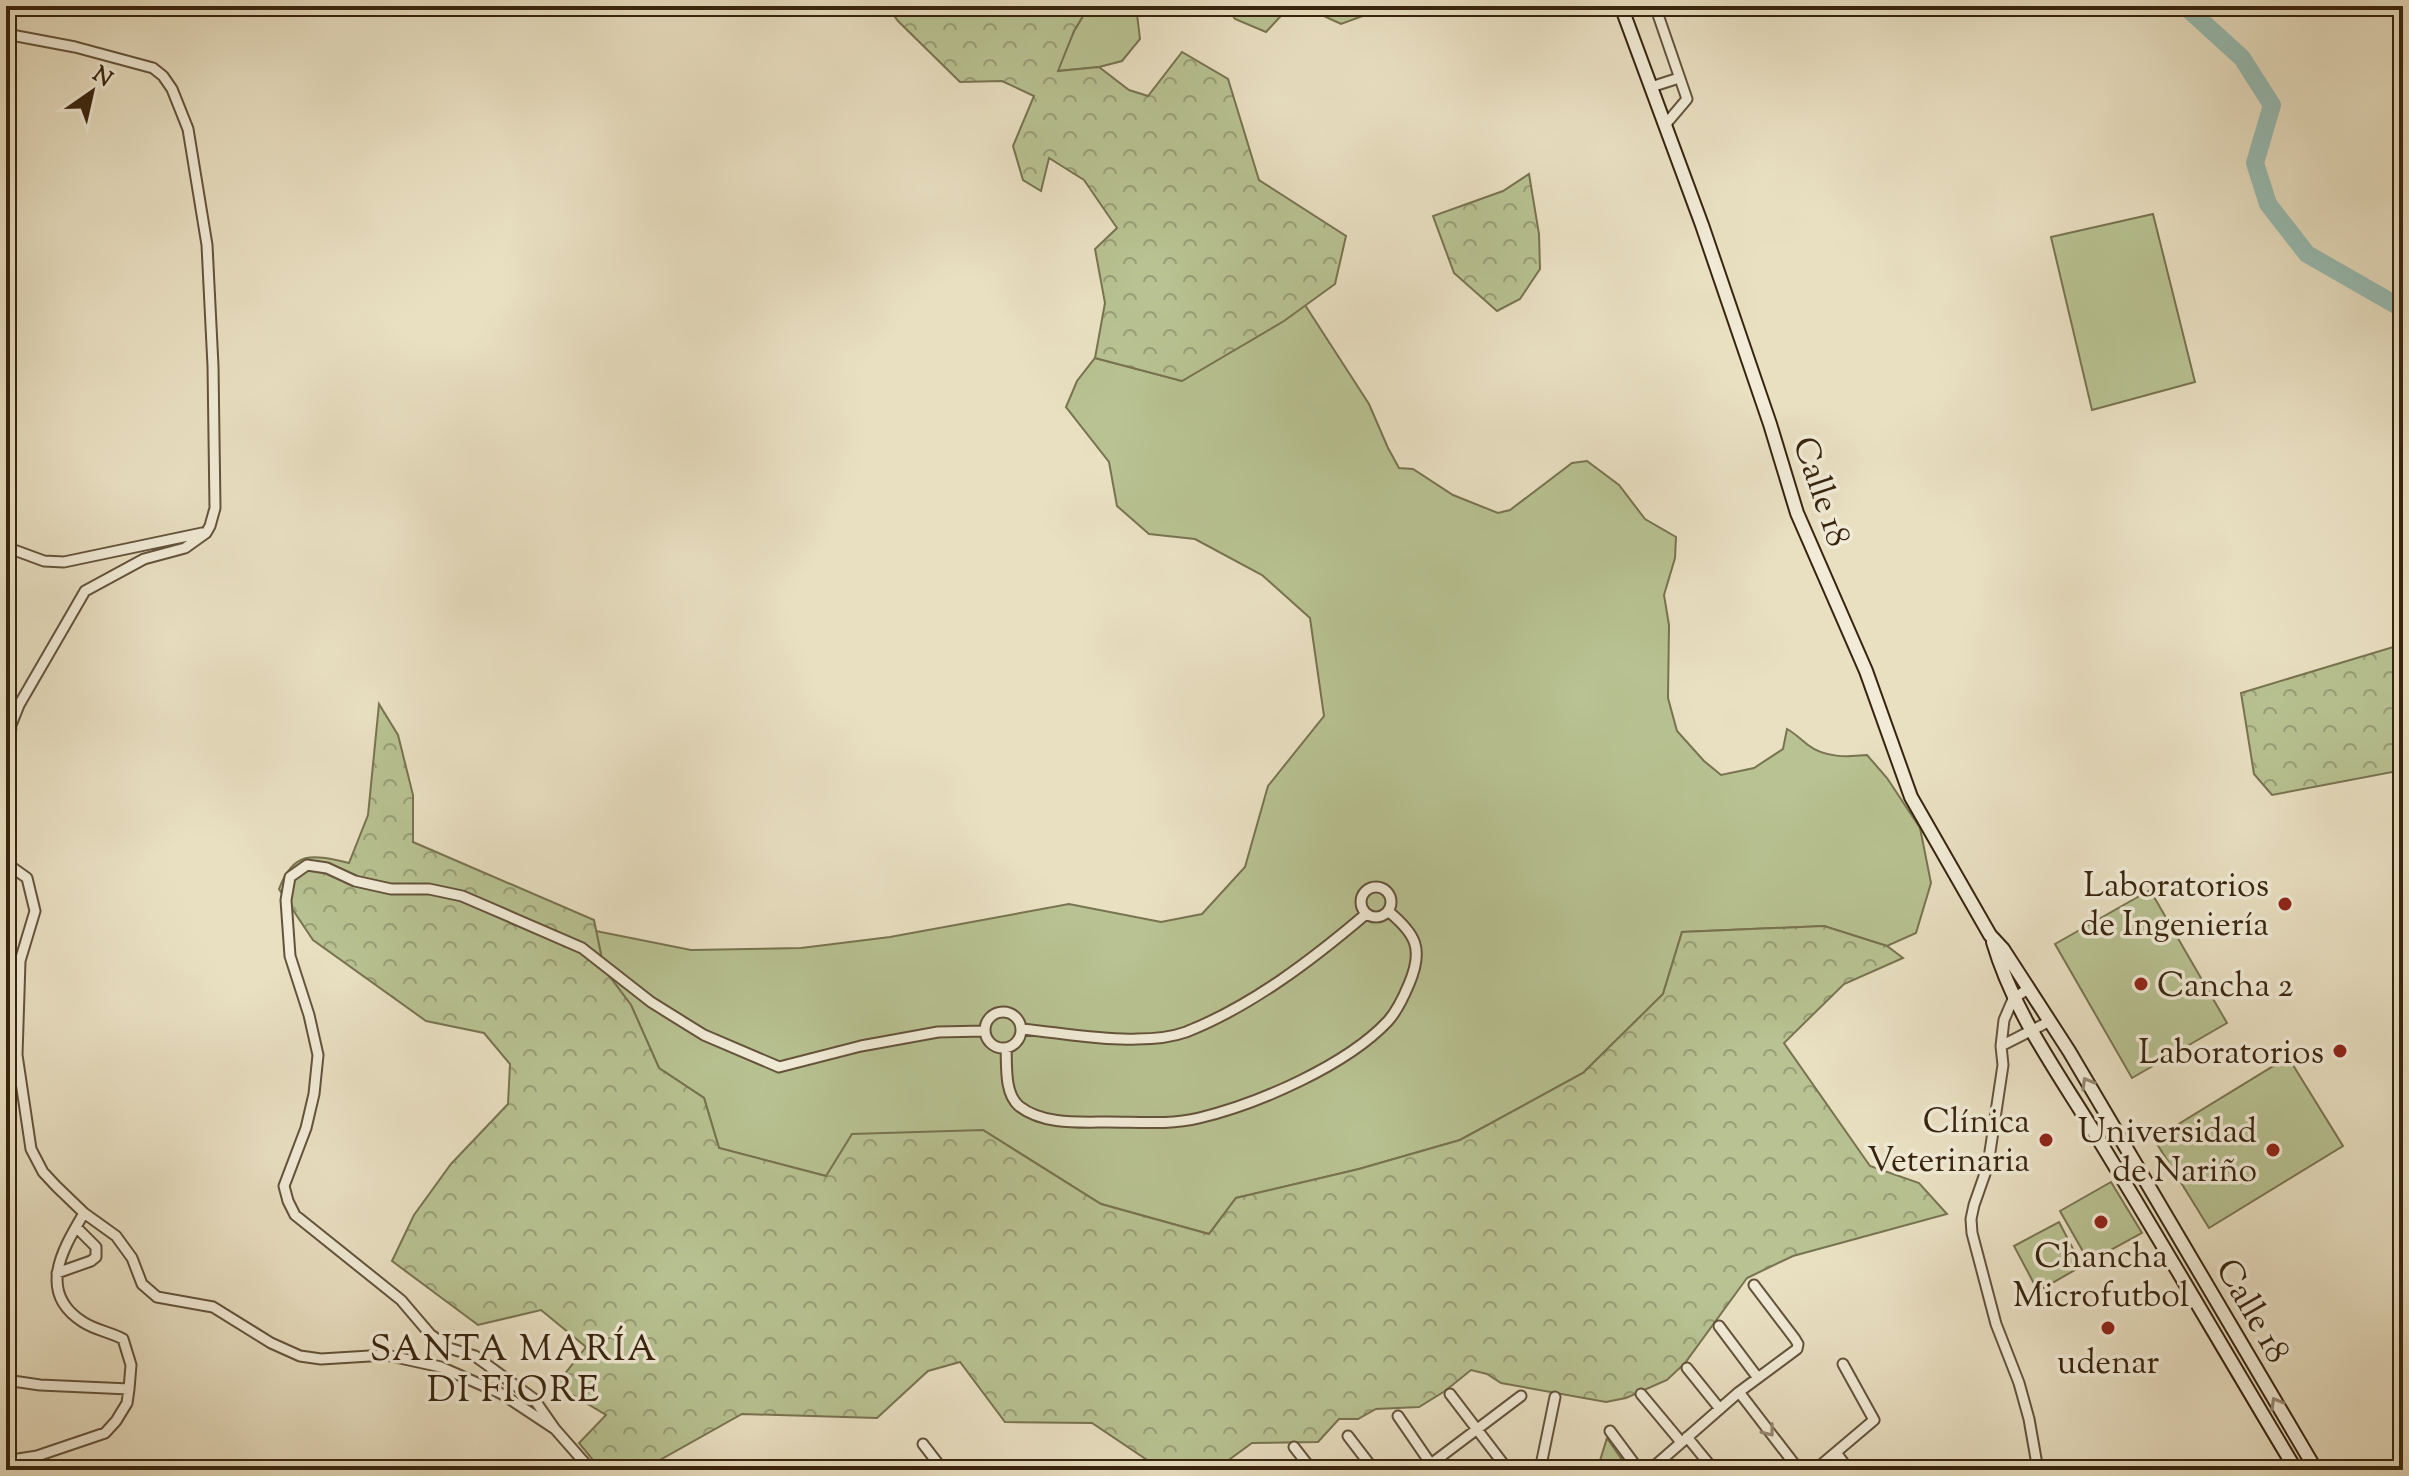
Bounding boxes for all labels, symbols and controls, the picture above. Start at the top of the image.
north arrow [52,52,132,132]
text: N [85,60,118,96]
street label: Calle 18 [1778,431,1861,553]
place label: Laboratorios de Ingeniería [2080,863,2269,951]
marker: Laboratorios de Ingeniería [2276,895,2294,913]
place label: Cancha 2 [2157,963,2293,1012]
marker: Cancha 2 [2132,975,2150,993]
place label: Laboratorios [2138,1030,2324,1079]
marker: Laboratorios [2331,1042,2349,1060]
one-way arrow [2081,1077,2097,1091]
place label: Clínica Veterinaria [1867,1099,2030,1187]
place label: Universidad de Nariño [2078,1109,2257,1197]
marker: Clínica Veterinaria [2037,1131,2055,1149]
marker: Universidad de Nariño [2264,1141,2282,1159]
marker: Chancha Microfutbol [2092,1213,2110,1231]
place label: Chancha Microfutbol [2013,1234,2189,1322]
street label: Calle 18 [2202,1251,2300,1373]
marker: udenar [2099,1319,2117,1337]
district label: SANTA MARÍA DI FIORE [370,1325,658,1418]
place label: udenar [2057,1340,2159,1389]
one-way arrow [2270,1397,2286,1412]
one-way arrow [1759,1422,1774,1436]

